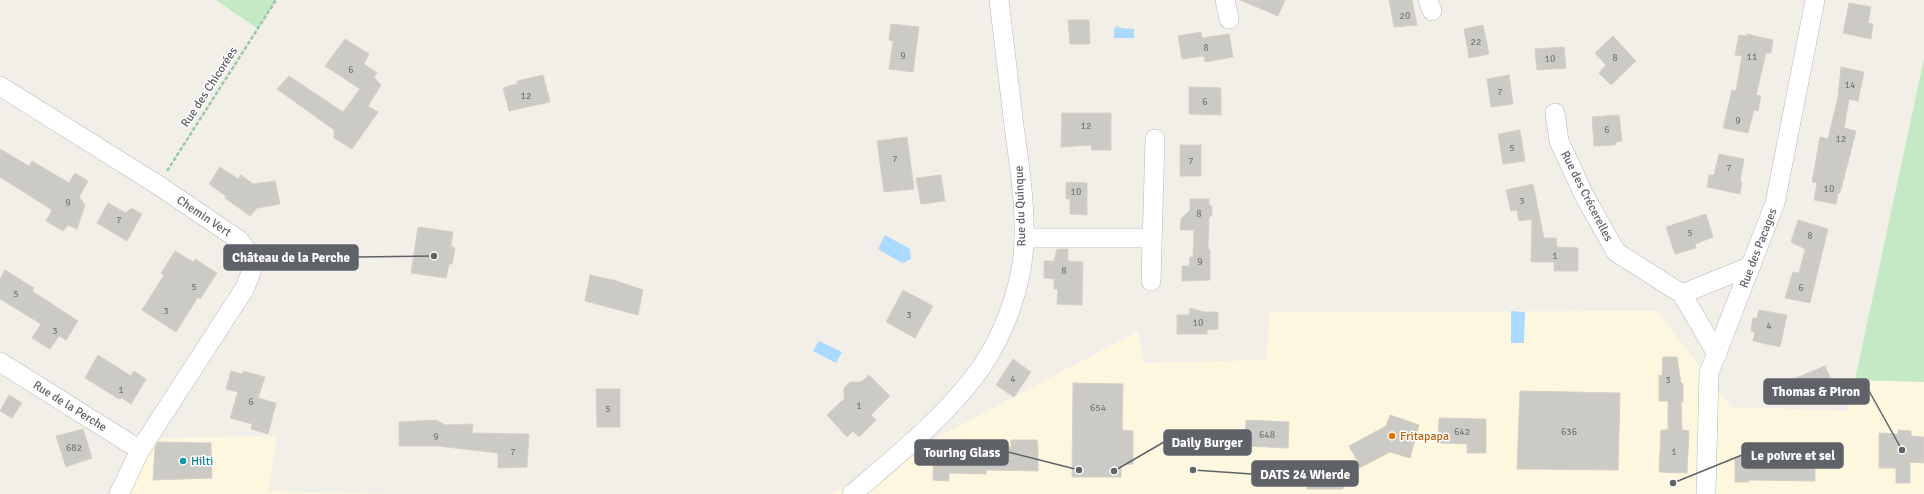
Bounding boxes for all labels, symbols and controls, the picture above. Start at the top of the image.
house number: 20 [1400,10,1410,22]
house number: 22 [1471,36,1481,48]
house number: 8 [1203,42,1209,54]
street label: Rue des Chicorées [178,44,241,130]
house number: 9 [900,50,906,62]
house number: 11 [1747,51,1757,63]
house number: 8 [1612,52,1618,64]
house number: 10 [1545,53,1555,65]
house number: 6 [348,64,354,76]
house number: 14 [1845,79,1856,91]
house number: 7 [1497,86,1503,98]
house number: 12 [521,90,531,102]
house number: 6 [1202,96,1208,108]
house number: 9 [1735,115,1741,127]
house number: 12 [1081,120,1091,132]
house number: 6 [1604,124,1610,136]
house number: 12 [1836,133,1846,145]
house number: 5 [1509,142,1515,154]
street label: Rue des Crécerelles [1557,148,1616,244]
house number: 7 [892,153,898,165]
house number: 7 [1188,155,1194,167]
house number: 7 [1726,162,1732,174]
street label: Rue du Quinque [1012,165,1029,247]
house number: 10 [1824,183,1834,195]
house number: 10 [1071,186,1081,198]
street label: Chemin Vert [173,193,234,240]
house number: 3 [1519,195,1525,207]
house number: 9 [65,197,71,209]
street label: Rue des Pacages [1736,206,1781,290]
house number: 8 [1196,208,1202,220]
house number: 7 [116,214,122,226]
house number: 5 [1687,227,1693,239]
house number: 8 [1807,230,1813,242]
callout: Château de la Perche [224,245,358,270]
text: Château de la Perche [232,250,350,266]
house number: 1 [1552,250,1558,262]
house number: 9 [1197,256,1203,268]
house number: 8 [1061,265,1067,277]
house number: 5 [191,281,197,293]
house number: 6 [1798,282,1804,294]
house number: 5 [13,288,19,300]
house number: 3 [163,305,169,317]
house number: 3 [906,309,912,321]
house number: 10 [1193,317,1203,329]
house number: 4 [1766,320,1772,332]
house number: 3 [52,325,58,337]
house number: 4 [1010,373,1016,385]
house number: 3 [1665,374,1671,386]
street label: Rue de la Perche [30,378,109,435]
callout: Thomas & Piron [1764,379,1869,404]
house number: 1 [118,384,124,396]
text: Thomas & Piron [1772,384,1860,400]
house number: 6 [248,396,254,408]
house number: 1 [856,400,862,412]
house number: 654 [1090,402,1107,414]
house number: 5 [605,403,611,415]
house number: 642 [1454,426,1470,438]
house number: 636 [1561,426,1577,438]
house number: 648 [1259,429,1275,441]
place label: Fritapapa [1400,429,1449,444]
callout: Daily Burger [1164,430,1251,455]
house number: 9 [433,431,439,443]
marker: Fritapapa [1387,431,1397,441]
text: Daily Burger [1171,435,1243,451]
callout: Touring Glass [915,440,1008,465]
house number: 682 [66,442,82,454]
callout: Le poivre et sel [1742,443,1843,468]
text: Touring Glass [924,445,1000,461]
house number: 7 [510,446,516,458]
house number: 1 [1671,446,1677,458]
text: Le poivre et sel [1751,448,1835,464]
place label: Hilti [191,454,213,469]
marker: Hilti [178,456,188,466]
callout: DATS 24 Wierde [1252,461,1358,486]
text: DATS 24 Wierde [1260,467,1351,483]

